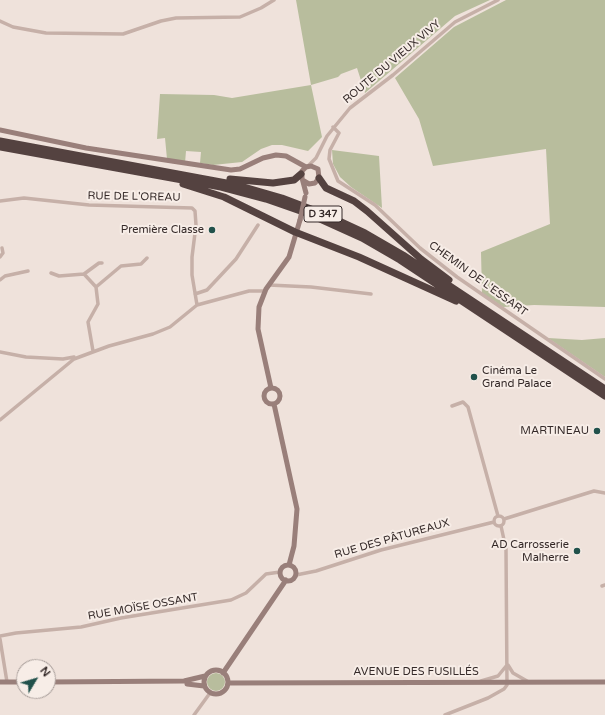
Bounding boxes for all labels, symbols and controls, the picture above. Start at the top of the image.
street label: ROUTE DU VIEUX VIVY [341,17,443,107]
street label: RUE DE L'OREAU [87,190,181,204]
road number: D 347 [304,206,342,222]
place label: Première Classe [121,223,204,237]
marker: Première Classe [207,225,217,235]
street label: CHEMIN DE L'ESSART [426,239,530,319]
place label: Cinéma Le Grand Palace [482,364,551,390]
marker: Cinéma Le Grand Palace [469,372,479,382]
place label: MARTINEAU [520,424,589,438]
marker: MARTINEAU [592,426,602,436]
street label: RUE DES PÂTUREAUX [333,516,451,562]
place label: AD Carrosserie Malherre [491,538,569,564]
marker: AD Carrosserie Malherre [572,546,582,556]
street label: RUE MOÏSE OSSANT [87,591,199,623]
north arrow [16,659,56,699]
text: N [37,664,53,679]
street label: AVENUE DES FUSILLÉS [353,665,479,679]

